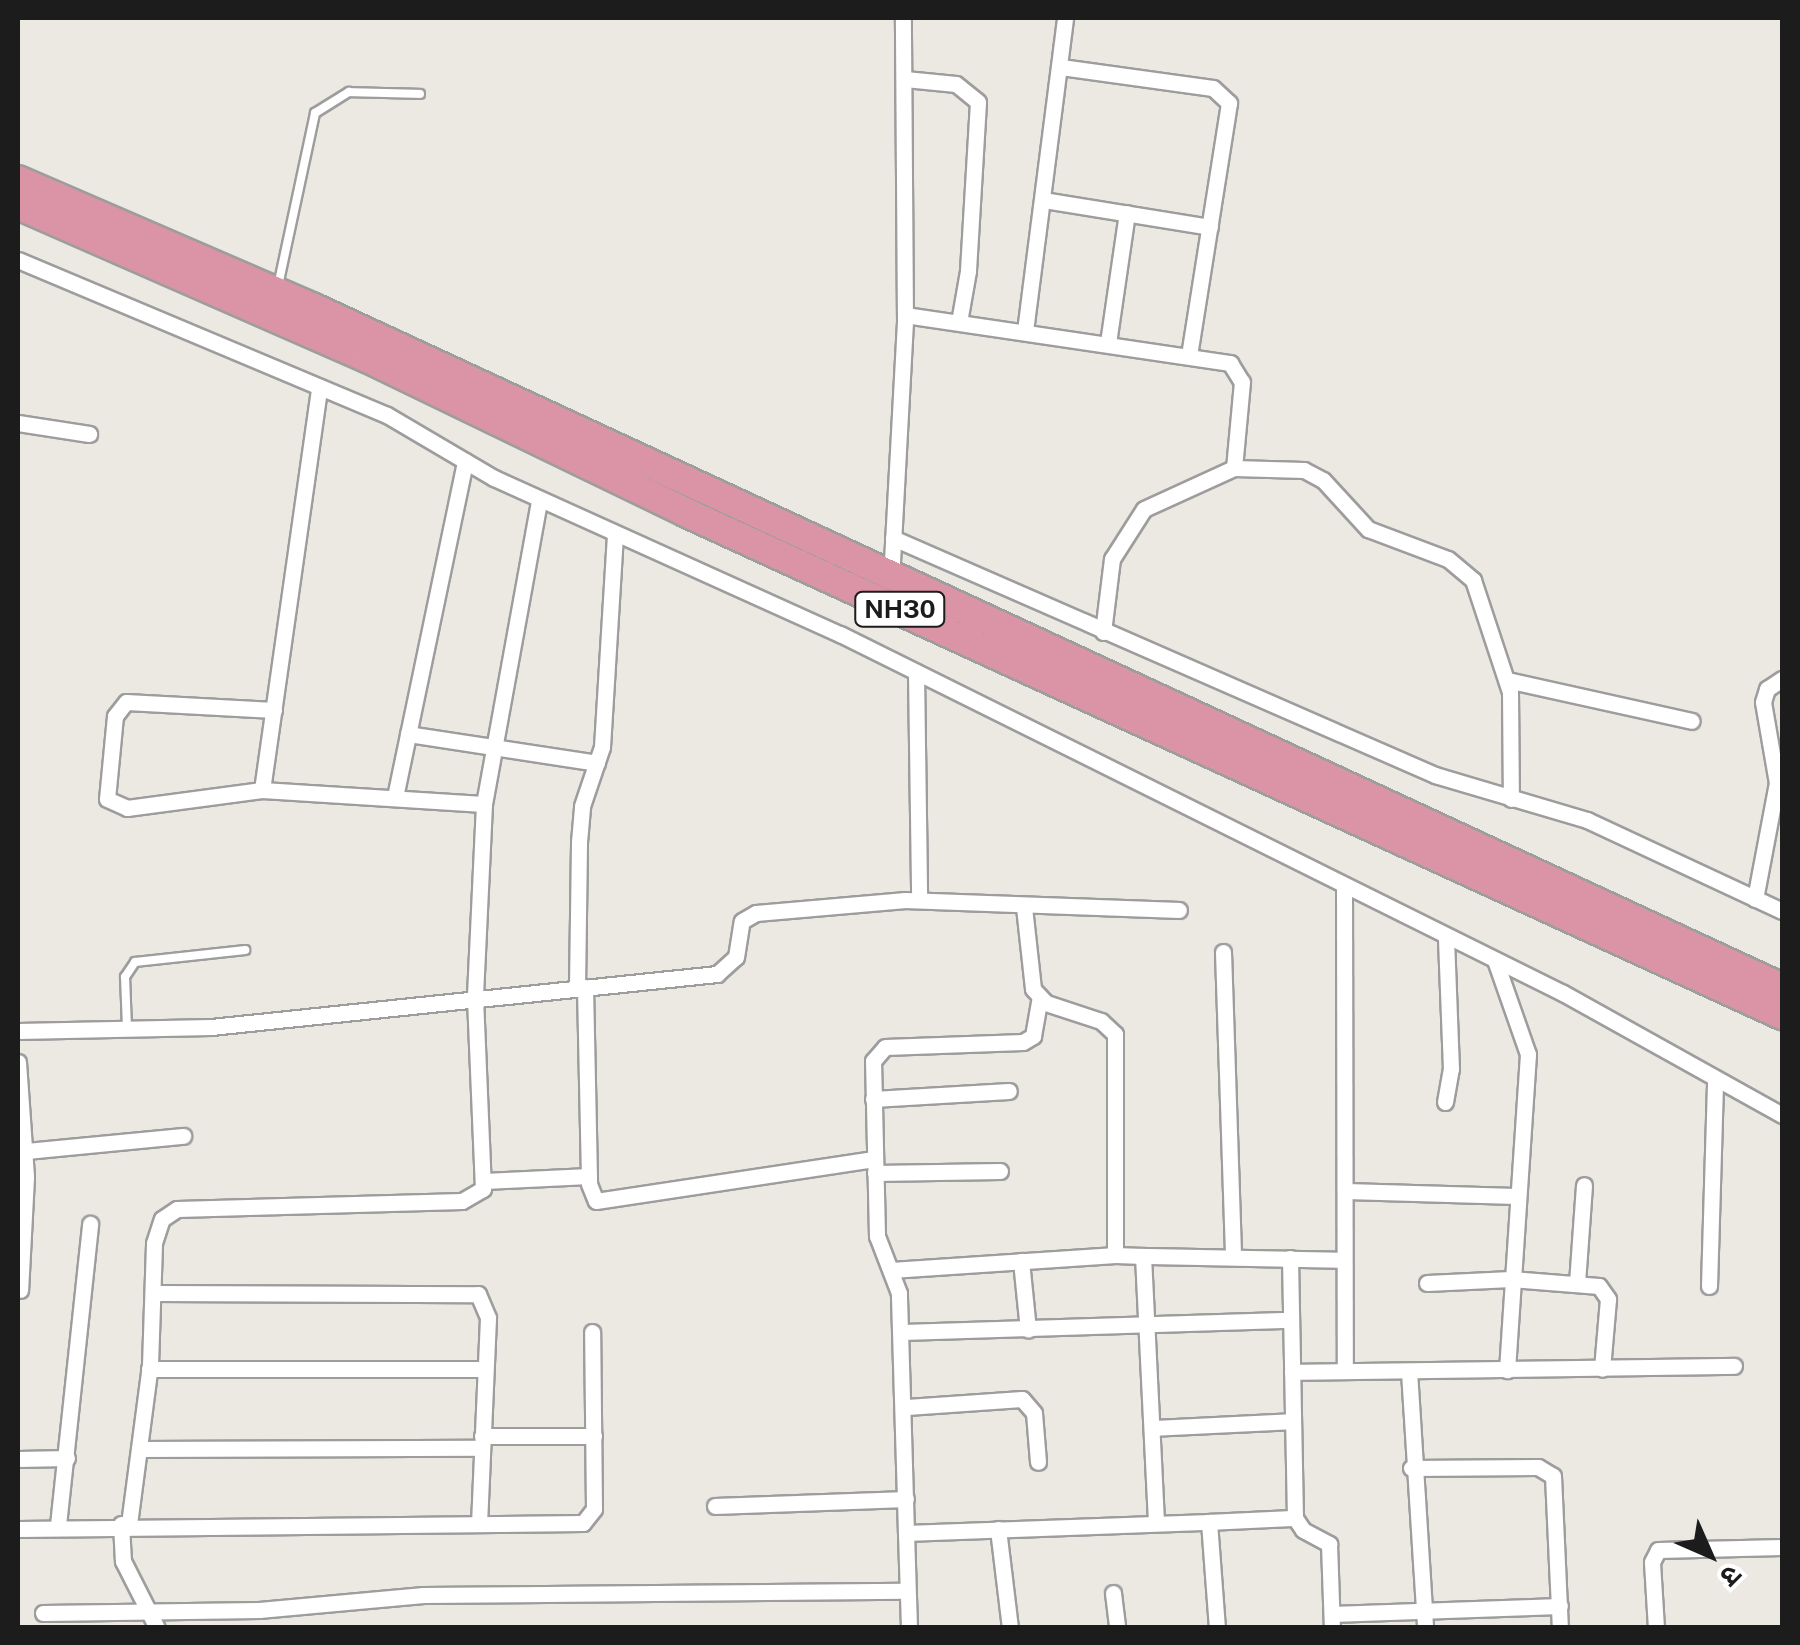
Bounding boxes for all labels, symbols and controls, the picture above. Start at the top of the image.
road number: NH30 [852,589,948,629]
north arrow [1660,1505,1760,1605]
text: उ [1714,1559,1749,1594]

